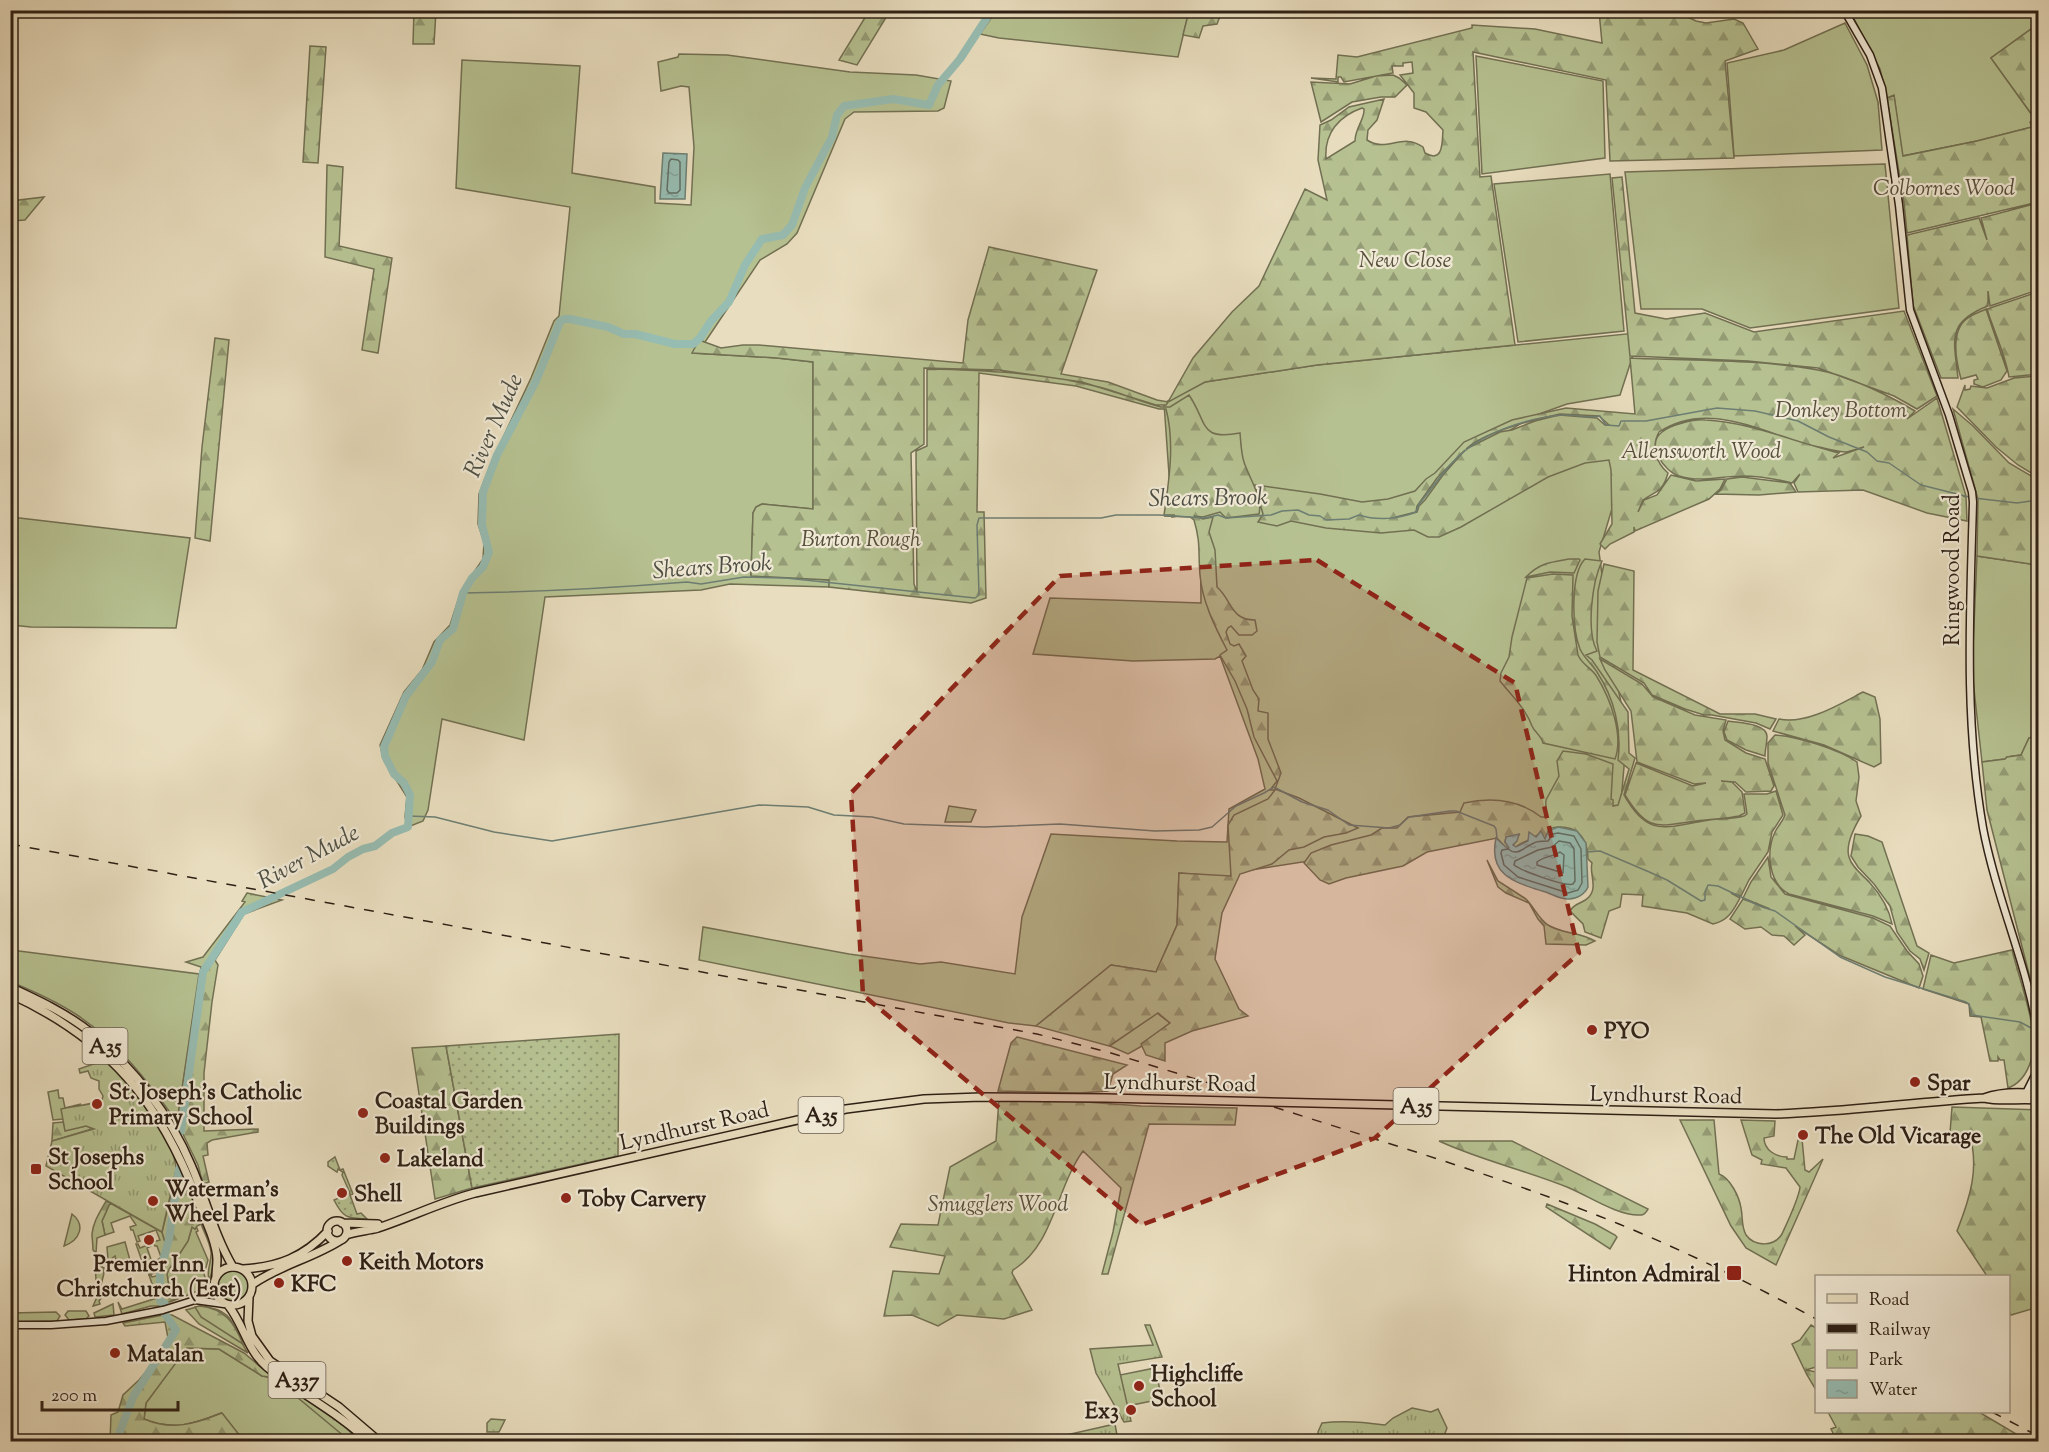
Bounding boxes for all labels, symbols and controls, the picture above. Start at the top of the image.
park label: Colbornes Wood [1873,174,2015,206]
park label: New Close [1359,246,1451,278]
water label: River Mude [457,368,533,483]
park label: Donkey Bottom [1775,396,1907,428]
park label: Allensworth Wood [1621,437,1781,469]
water label: Shears Brook [1148,481,1268,517]
street label: Ringwood Road [1938,494,1970,646]
park label: Burton Rough [801,525,921,557]
water label: Shears Brook [651,547,773,589]
water label: River Mude [252,817,366,899]
place label: PYO [1604,1017,1650,1049]
marker: PYO [1585,1023,1599,1037]
road number: A35 [82,1028,128,1064]
street label: Lyndhurst Road [1103,1068,1257,1102]
place label: Spar [1927,1069,1971,1101]
marker: Spar [1908,1075,1922,1089]
place label: St. Joseph's Catholic Primary School [109,1078,302,1135]
street label: Lyndhurst Road [1589,1080,1743,1114]
place label: Coastal Garden Buildings [375,1087,523,1144]
road number: A35 [1394,1088,1438,1124]
street label: Lyndhurst Road [617,1095,773,1161]
marker: St. Joseph's Catholic Primary School [90,1097,104,1111]
road number: A35 [798,1097,844,1133]
marker: Coastal Garden Buildings [356,1106,370,1120]
place label: The Old Vicarage [1815,1122,1981,1154]
marker: The Old Vicarage [1796,1128,1810,1142]
place label: St Josephs School [48,1143,144,1200]
place label: Lakeland [397,1145,484,1177]
marker: Lakeland [378,1151,392,1165]
marker: St Josephs School [29,1162,43,1176]
place label: Waterman’s Wheel Park [165,1175,279,1232]
place label: Shell [354,1180,403,1212]
place label: Toby Carvery [578,1185,706,1217]
marker: Shell [335,1186,349,1200]
park label: Smugglers Wood [928,1190,1068,1222]
marker: Toby Carvery [559,1191,573,1205]
marker: Waterman’s Wheel Park [146,1194,160,1208]
marker: Premier Inn Christchurch (East) [142,1233,156,1247]
place label: Keith Motors [359,1248,484,1280]
place label: Premier Inn Christchurch (East) [57,1250,241,1307]
marker: Keith Motors [340,1254,354,1268]
place label: Hinton Admiral [1568,1260,1721,1292]
marker: Hinton Admiral [1725,1264,1743,1282]
place label: KFC [291,1270,337,1302]
legend [1815,1275,2010,1413]
marker: KFC [272,1276,286,1290]
text: Road [1869,1288,1909,1314]
text: Railway [1869,1318,1931,1344]
place label: Matalan [127,1340,204,1372]
marker: Matalan [108,1346,122,1360]
text: Park [1869,1348,1904,1374]
place label: Highcliffe School [1151,1360,1243,1417]
road number: A337 [268,1362,326,1398]
scale bar [42,1374,178,1412]
text: Water [1869,1378,1918,1404]
marker: Highcliffe School [1132,1379,1146,1393]
text: 200 m [51,1384,97,1410]
place label: Ex3 [1085,1397,1119,1429]
marker: Ex3 [1124,1403,1138,1417]

